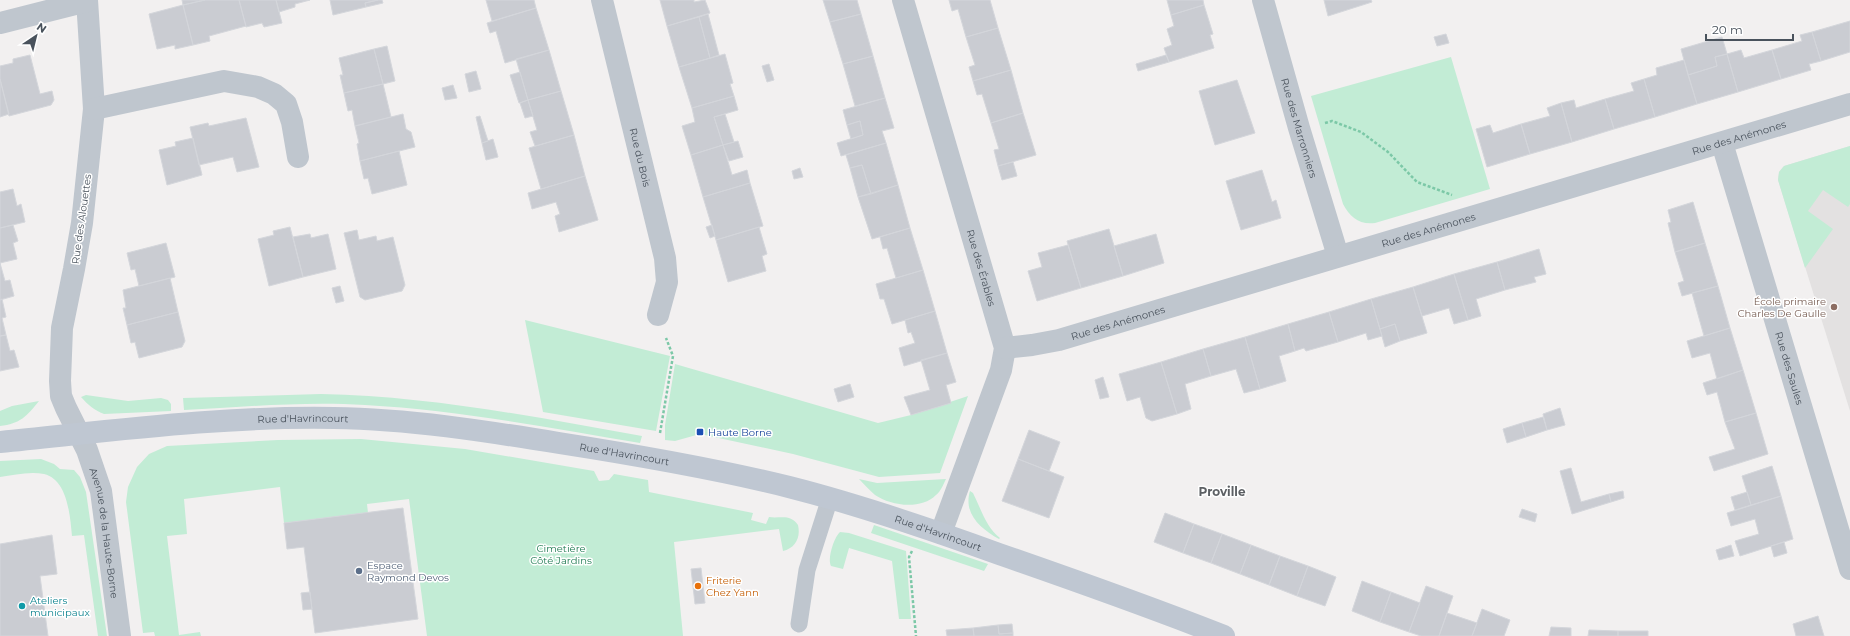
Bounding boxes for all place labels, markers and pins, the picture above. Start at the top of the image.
place label: École primaire Charles De Gaulle [1737,295,1826,320]
marker: École primaire Charles De Gaulle [1829,302,1839,312]
place label: Haute Borne [708,426,772,439]
marker: Haute Borne [695,427,705,437]
place label: Espace Raymond Devos [367,559,449,584]
marker: Espace Raymond Devos [354,566,364,576]
place label: Friterie Chez Yann [706,574,759,599]
marker: Friterie Chez Yann [693,581,703,591]
place label: Ateliers municipaux [30,594,90,619]
marker: Ateliers municipaux [17,601,27,611]

